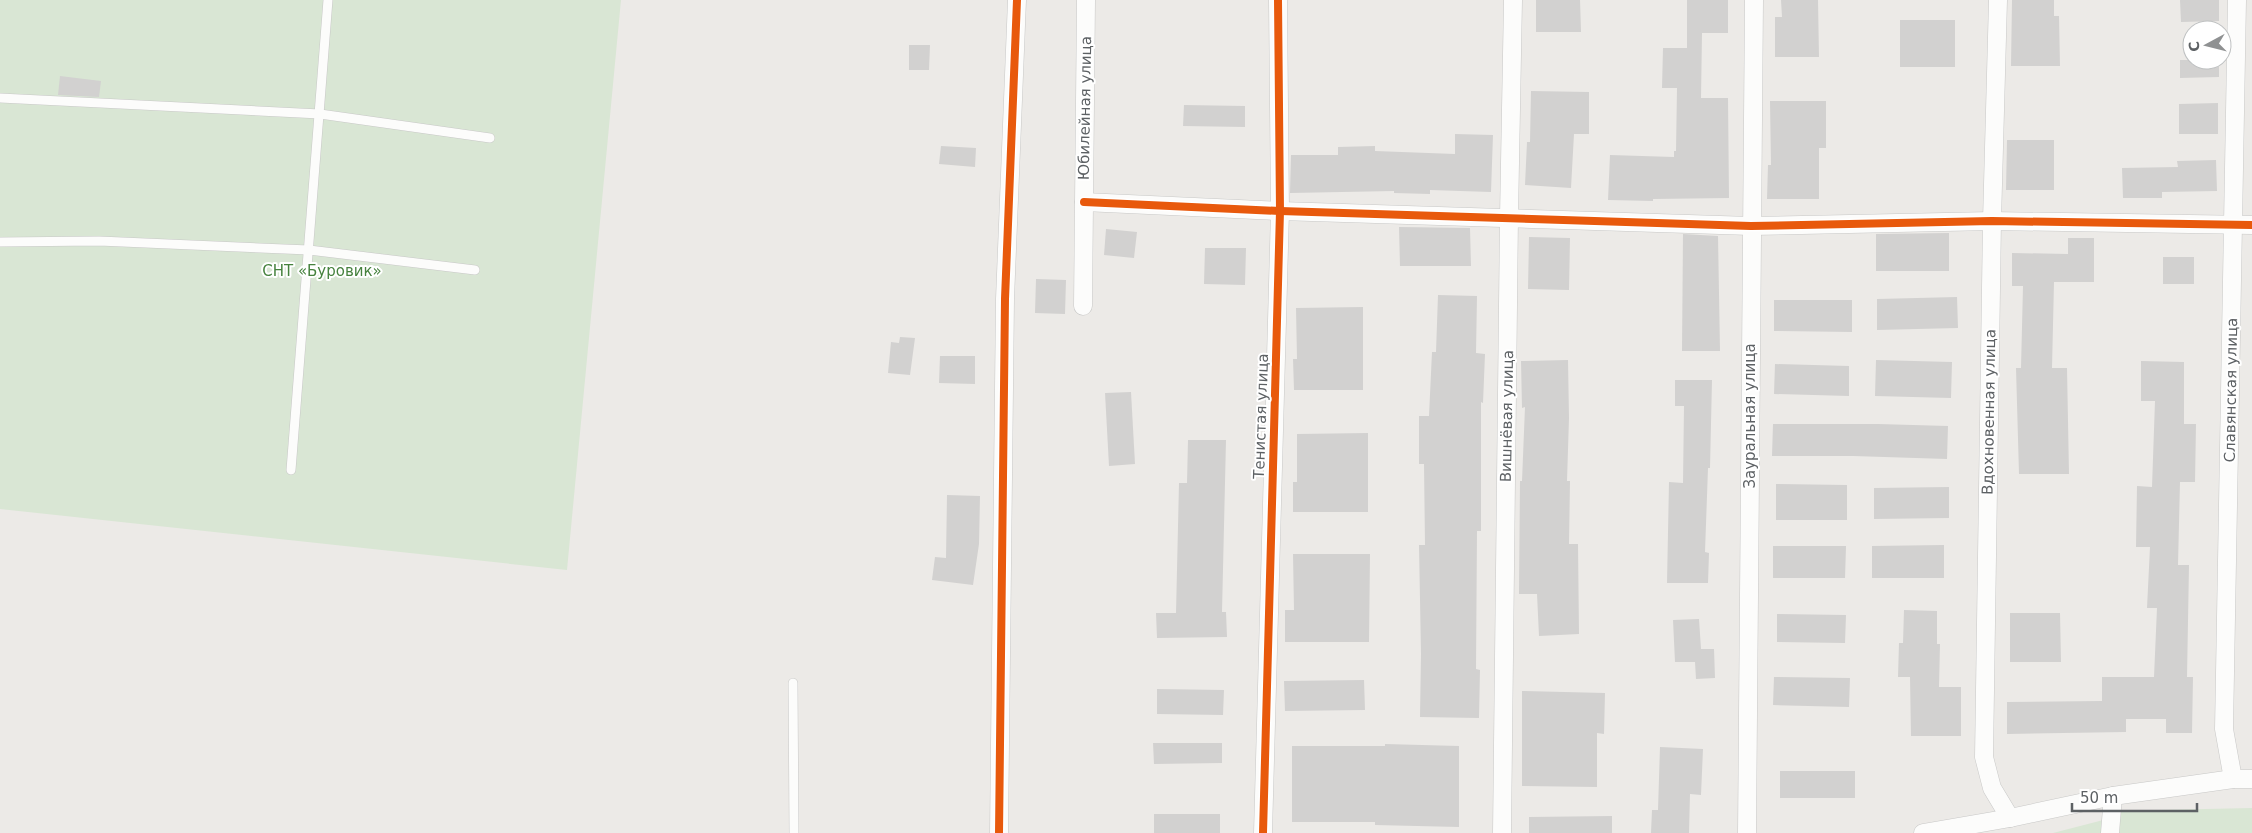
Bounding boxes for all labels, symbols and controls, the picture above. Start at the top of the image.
north arrow [2182,20,2232,70]
street label: Юбилейная улица [1075,36,1095,180]
text: С [2186,41,2203,53]
park label: СНТ «Буровик» [262,262,382,280]
street label: Славянская улица [2221,317,2241,463]
street label: Вдохновенная улица [1979,329,1999,495]
street label: Зауральная улица [1741,343,1759,489]
street label: Вишнёвая улица [1497,350,1517,482]
street label: Тенистая улица [1250,353,1272,480]
scale bar [2072,780,2197,812]
text: 50 m [2080,789,2118,807]

